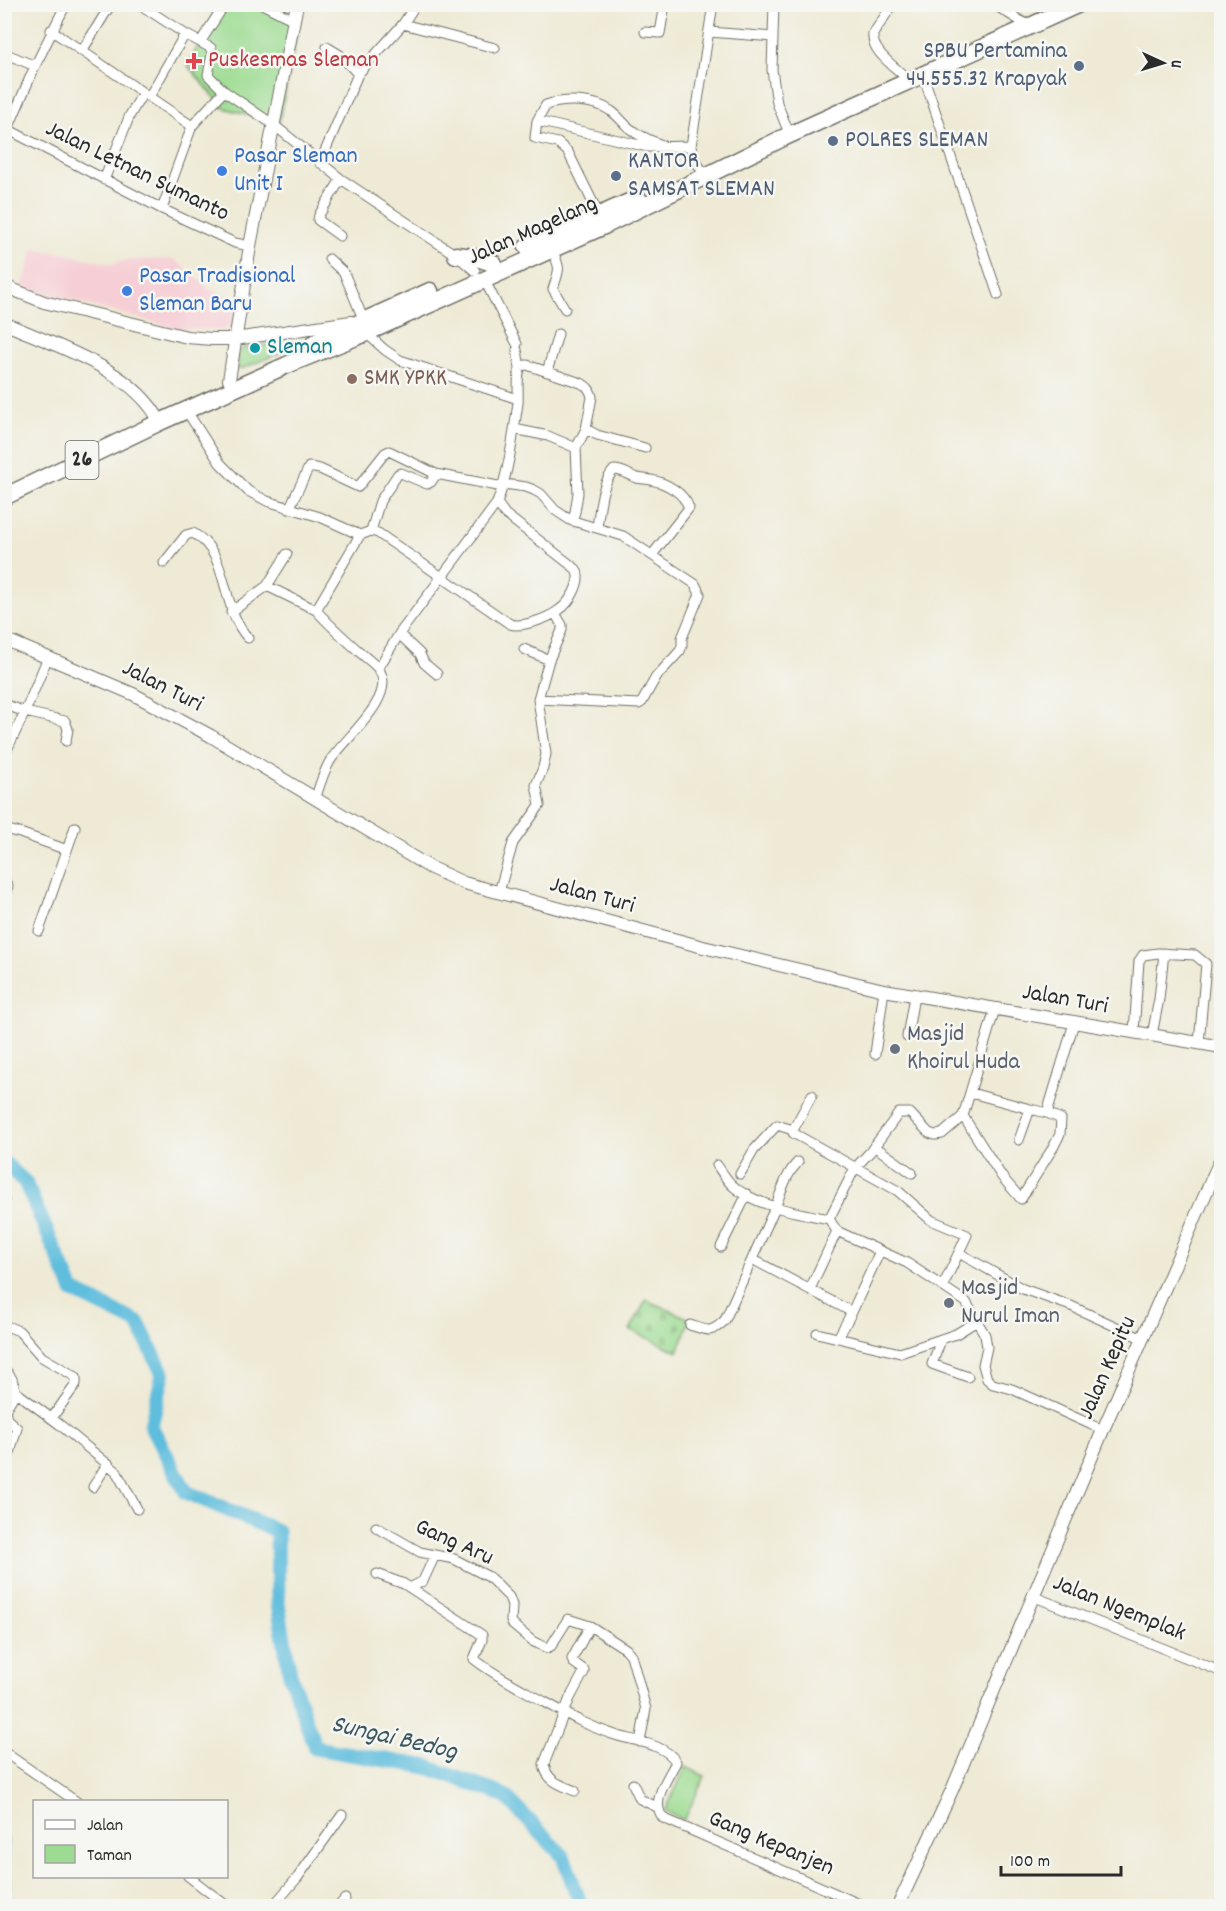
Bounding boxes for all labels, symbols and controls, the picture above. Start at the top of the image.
north arrow [1133,33,1193,93]
place label: SPBU Pertamina 44.555.32 Krapyak [906,35,1068,97]
place label: Puskesmas Sleman [208,44,379,78]
marker: Puskesmas Sleman [185,52,203,70]
marker: SPBU Pertamina 44.555.32 Krapyak [1072,59,1086,73]
text: U [1164,59,1187,69]
street label: Jalan Letnan Sumanto [39,113,235,231]
place label: POLRES SLEMAN [845,124,988,158]
marker: POLRES SLEMAN [826,134,840,148]
place label: Pasar Sleman Unit I [234,140,358,202]
place label: KANTOR SAMSAT SLEMAN [628,145,775,207]
marker: Pasar Sleman Unit I [215,164,229,178]
marker: KANTOR SAMSAT SLEMAN [609,169,623,183]
street label: Jalan Magelang [463,187,603,275]
place label: Pasar Tradisional Sleman Baru [139,260,296,322]
marker: Pasar Tradisional Sleman Baru [120,284,134,298]
place label: Sleman [267,331,333,365]
marker: Sleman [248,341,262,355]
place label: SMK YPKK [364,362,447,396]
marker: SMK YPKK [345,372,359,386]
road number: 26 [66,441,98,479]
street label: Jalan Turi [116,652,208,722]
street label: Jalan Turi [546,868,638,924]
street label: Jalan Turi [1019,976,1111,1024]
place label: Masjid Khoirul Huda [907,1018,1020,1080]
marker: Masjid Khoirul Huda [888,1042,902,1056]
place label: Masjid Nurul Iman [961,1272,1060,1334]
marker: Masjid Nurul Iman [942,1296,956,1310]
street label: Jalan Kepitu [1070,1311,1146,1425]
street label: Gang Aru [409,1511,499,1575]
street label: Jalan Ngemplak [1047,1567,1191,1651]
water label: Sungai Bedog [328,1707,462,1772]
legend [33,1800,228,1878]
street label: Gang Kepanjen [703,1802,839,1886]
text: Jalan [87,1814,123,1839]
scale bar [1001,1839,1121,1877]
text: Taman [87,1844,132,1869]
text: 100 m [1010,1850,1050,1875]

